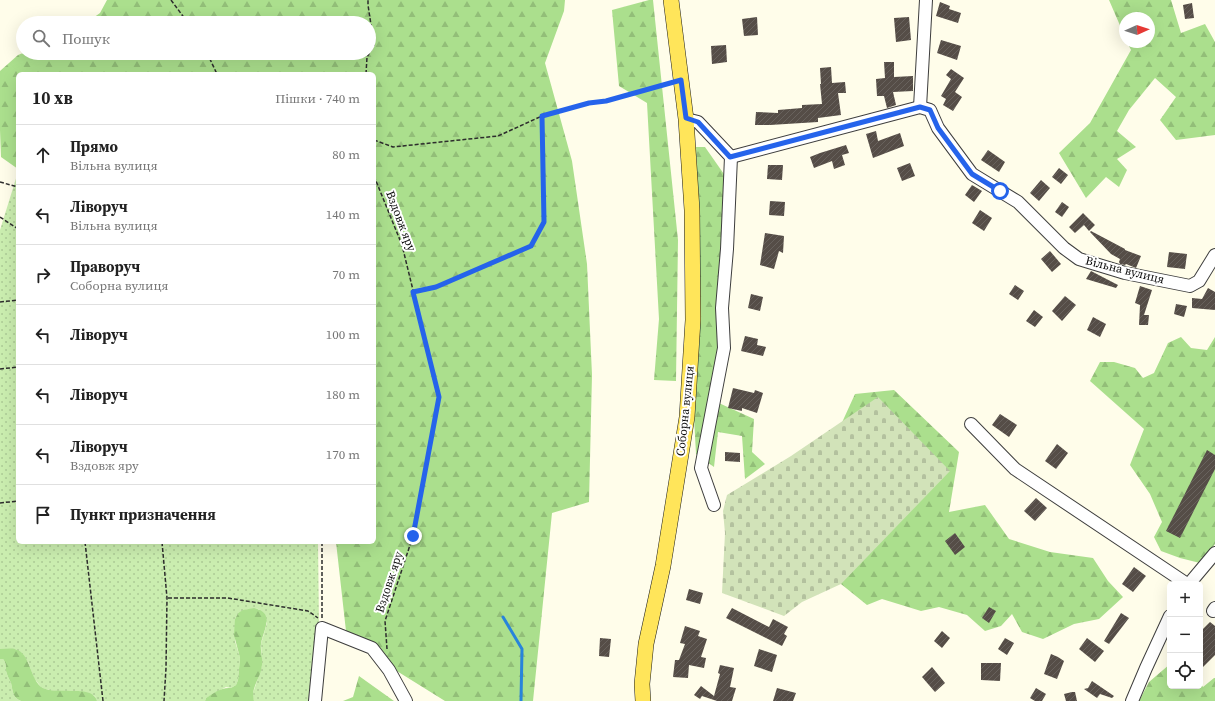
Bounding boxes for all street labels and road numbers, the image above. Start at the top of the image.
street label: Вздовж яру [382,188,420,254]
street label: Вільна вулиця [1084,252,1166,288]
street label: Соборна вулиця [672,365,698,457]
street label: Вздовж яру [372,549,407,615]

